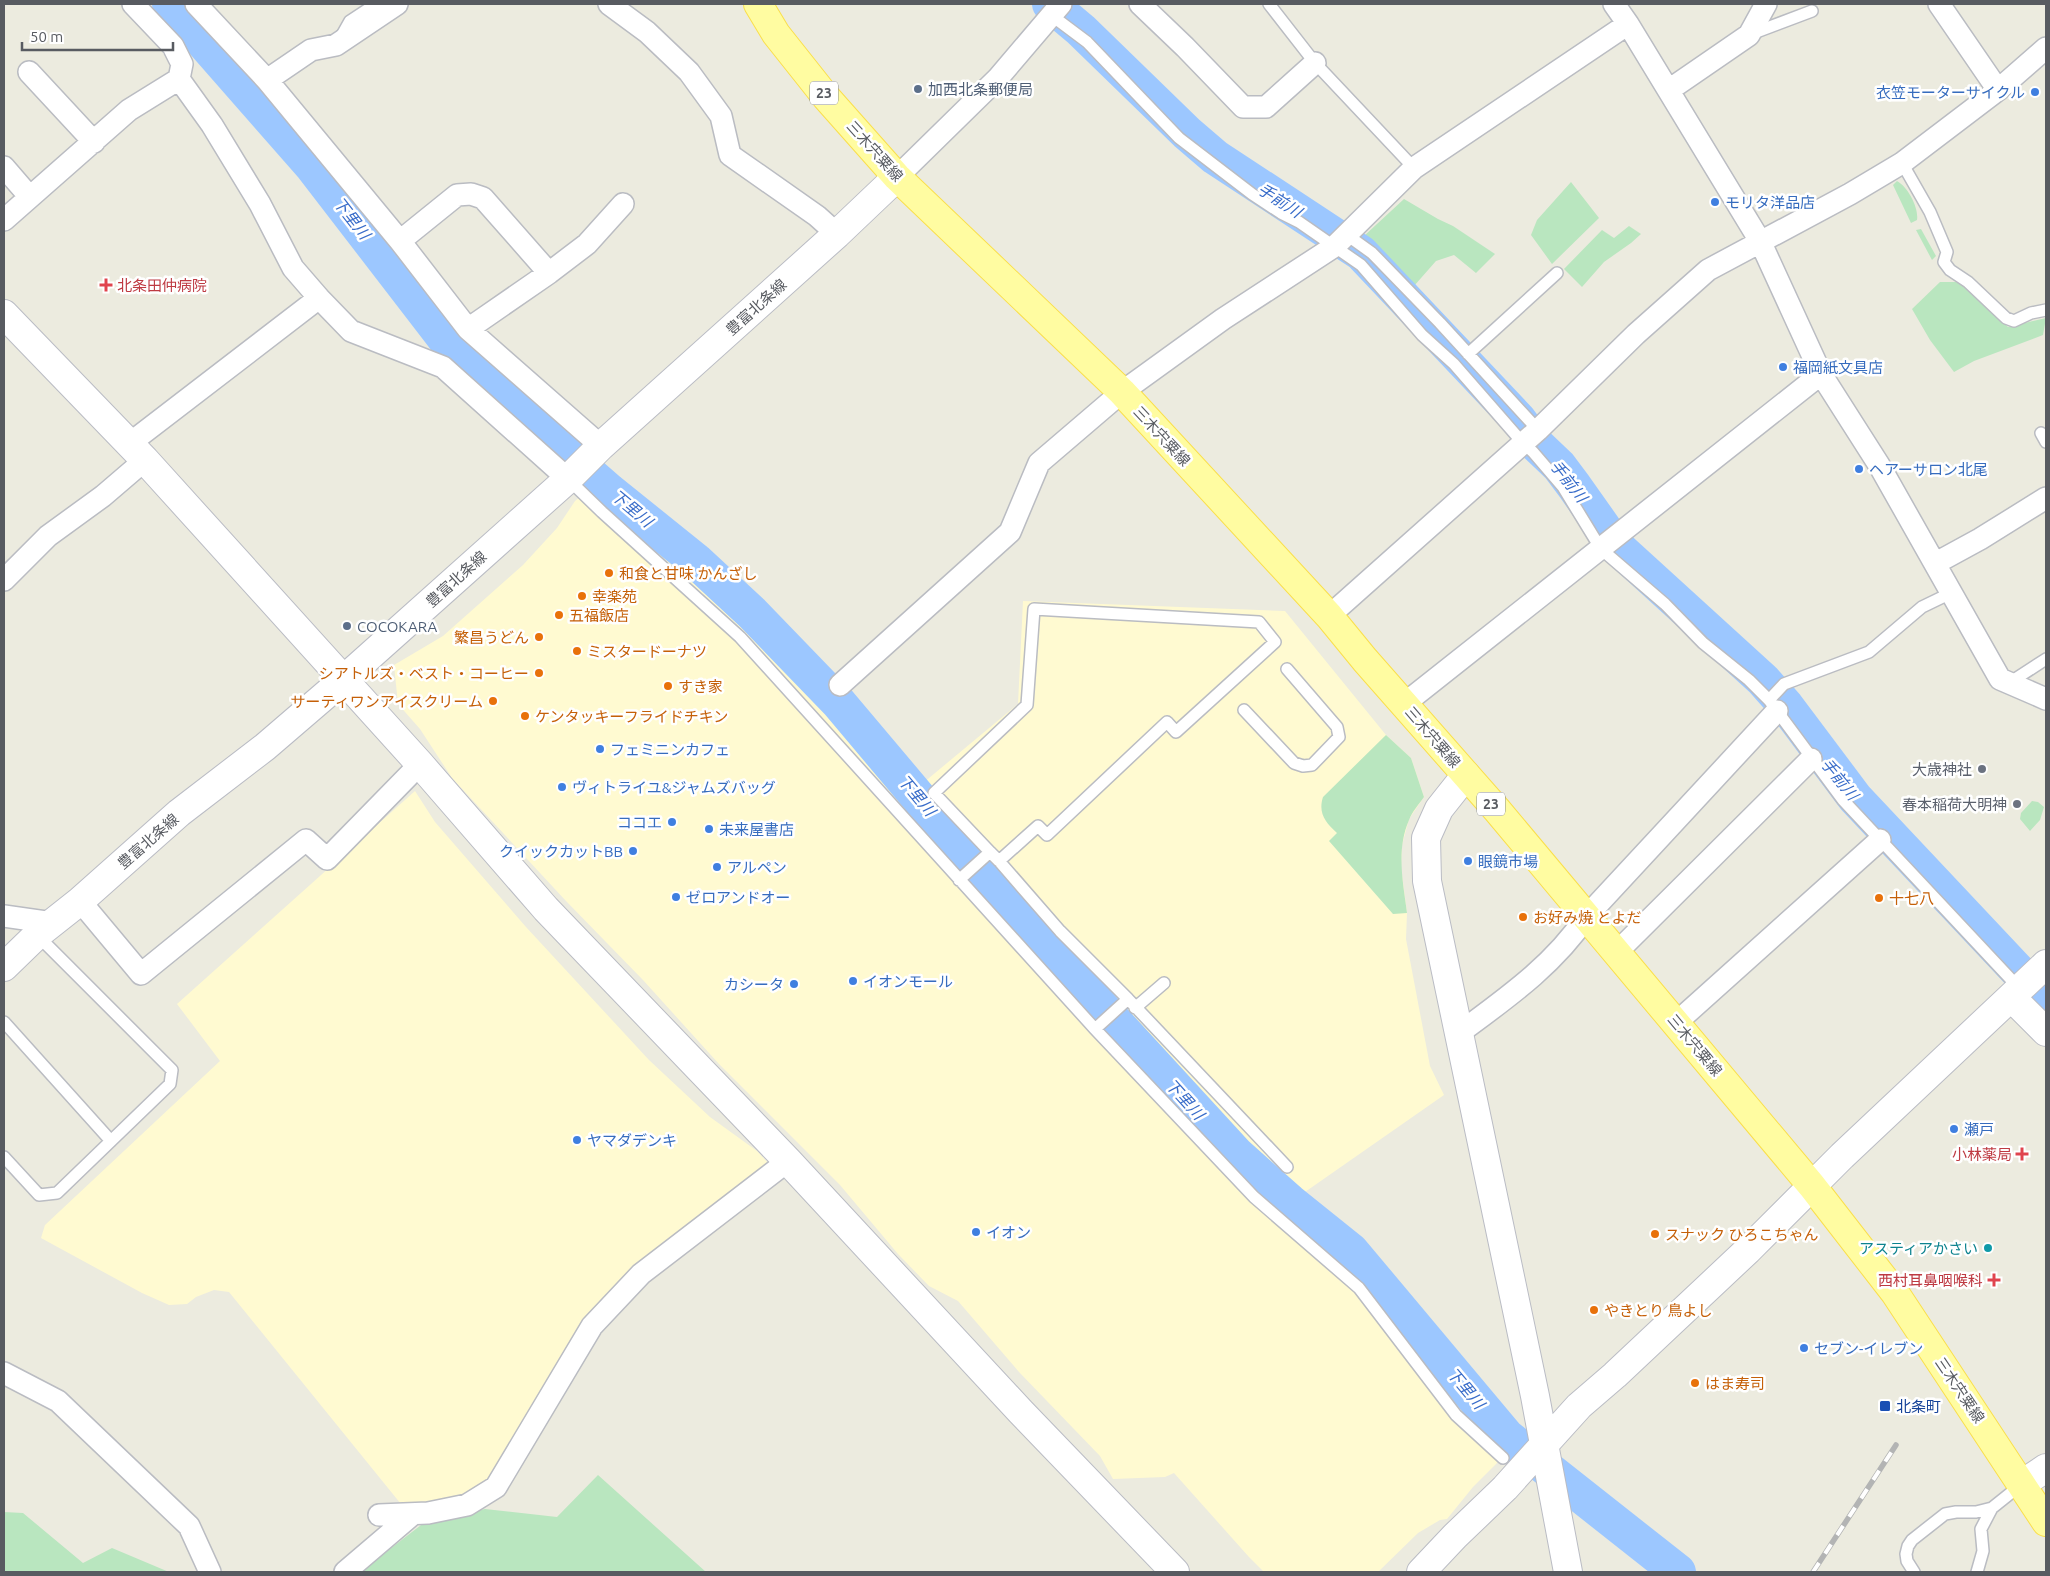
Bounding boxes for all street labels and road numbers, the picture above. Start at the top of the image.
road number: 23 [810,82,838,105]
street label: 三木宍粟線 [844,117,906,185]
street label: 豊富北条線 [722,276,790,338]
street label: 三木宍粟線 [1130,403,1194,469]
street label: 豊富北条線 [422,548,490,610]
street label: 三木宍粟線 [1402,703,1464,771]
road number: 23 [1477,792,1505,816]
street label: 豊富北条線 [114,810,182,872]
street label: 三木宍粟線 [1664,1011,1726,1079]
street label: 三木宍粟線 [1932,1354,1988,1426]

